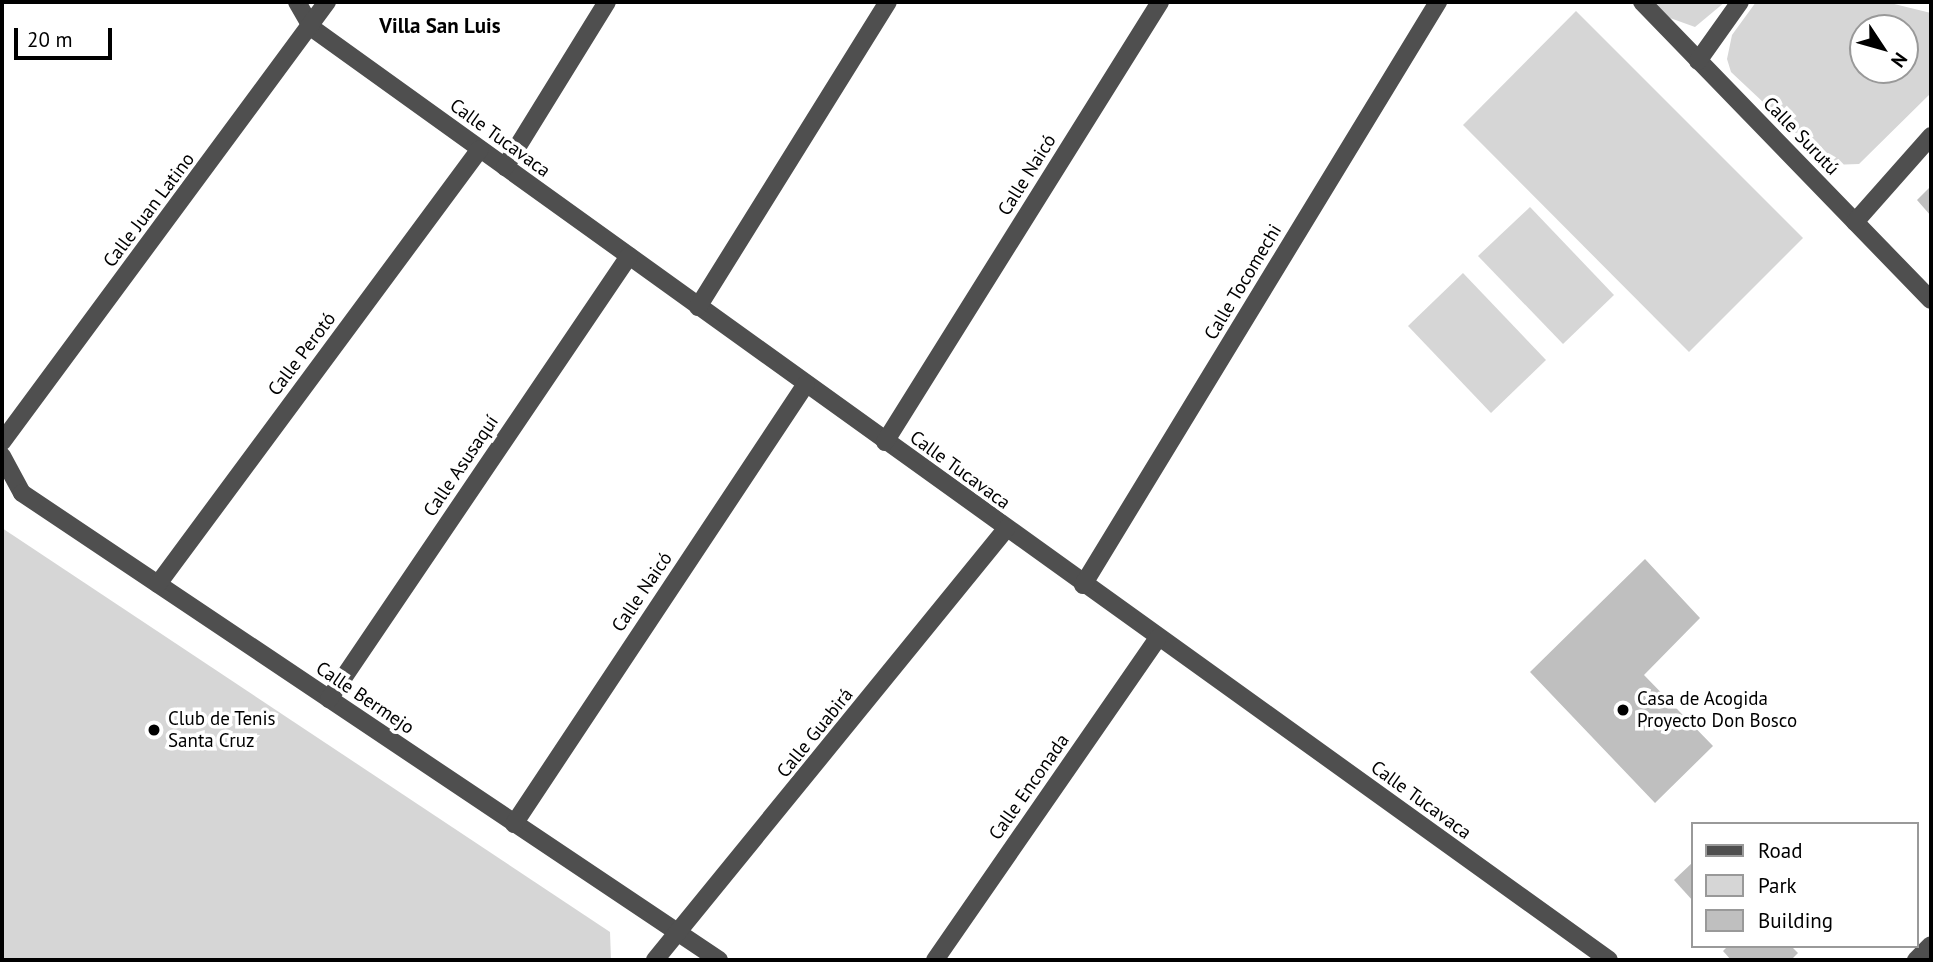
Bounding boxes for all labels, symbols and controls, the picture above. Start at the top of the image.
district label: Villa San Luis [379,13,501,39]
scale bar [18,14,116,58]
north arrow [1849,14,1919,84]
text: 20 m [27,26,73,53]
text: N [1886,48,1913,72]
street label: Calle Surutú [1758,92,1844,180]
street label: Calle Tucavaca [445,94,555,182]
street label: Calle Naicó [993,130,1061,220]
street label: Calle Juan Latino [99,148,199,272]
street label: Calle Tocomechi [1199,220,1287,344]
street label: Calle Perotó [263,308,341,400]
street label: Calle Asusaquí [419,411,503,521]
street label: Calle Tucavaca [905,426,1015,514]
street label: Calle Naicó [607,548,677,636]
street label: Calle Bermejo [312,657,418,739]
street label: Calle Guabirá [772,684,858,782]
place label: Casa de Acogida Proyecto Don Bosco [1637,688,1797,732]
marker: Casa de Acogida Proyecto Don Bosco [1615,702,1631,718]
place label: Club de Tenis Santa Cruz [168,708,276,752]
marker: Club de Tenis Santa Cruz [146,722,162,738]
street label: Calle Enconada [984,730,1074,844]
street label: Calle Tucavaca [1366,756,1476,844]
legend [1692,822,1919,948]
text: Road [1758,837,1802,864]
text: Park [1758,872,1797,899]
text: Building [1758,907,1833,934]

